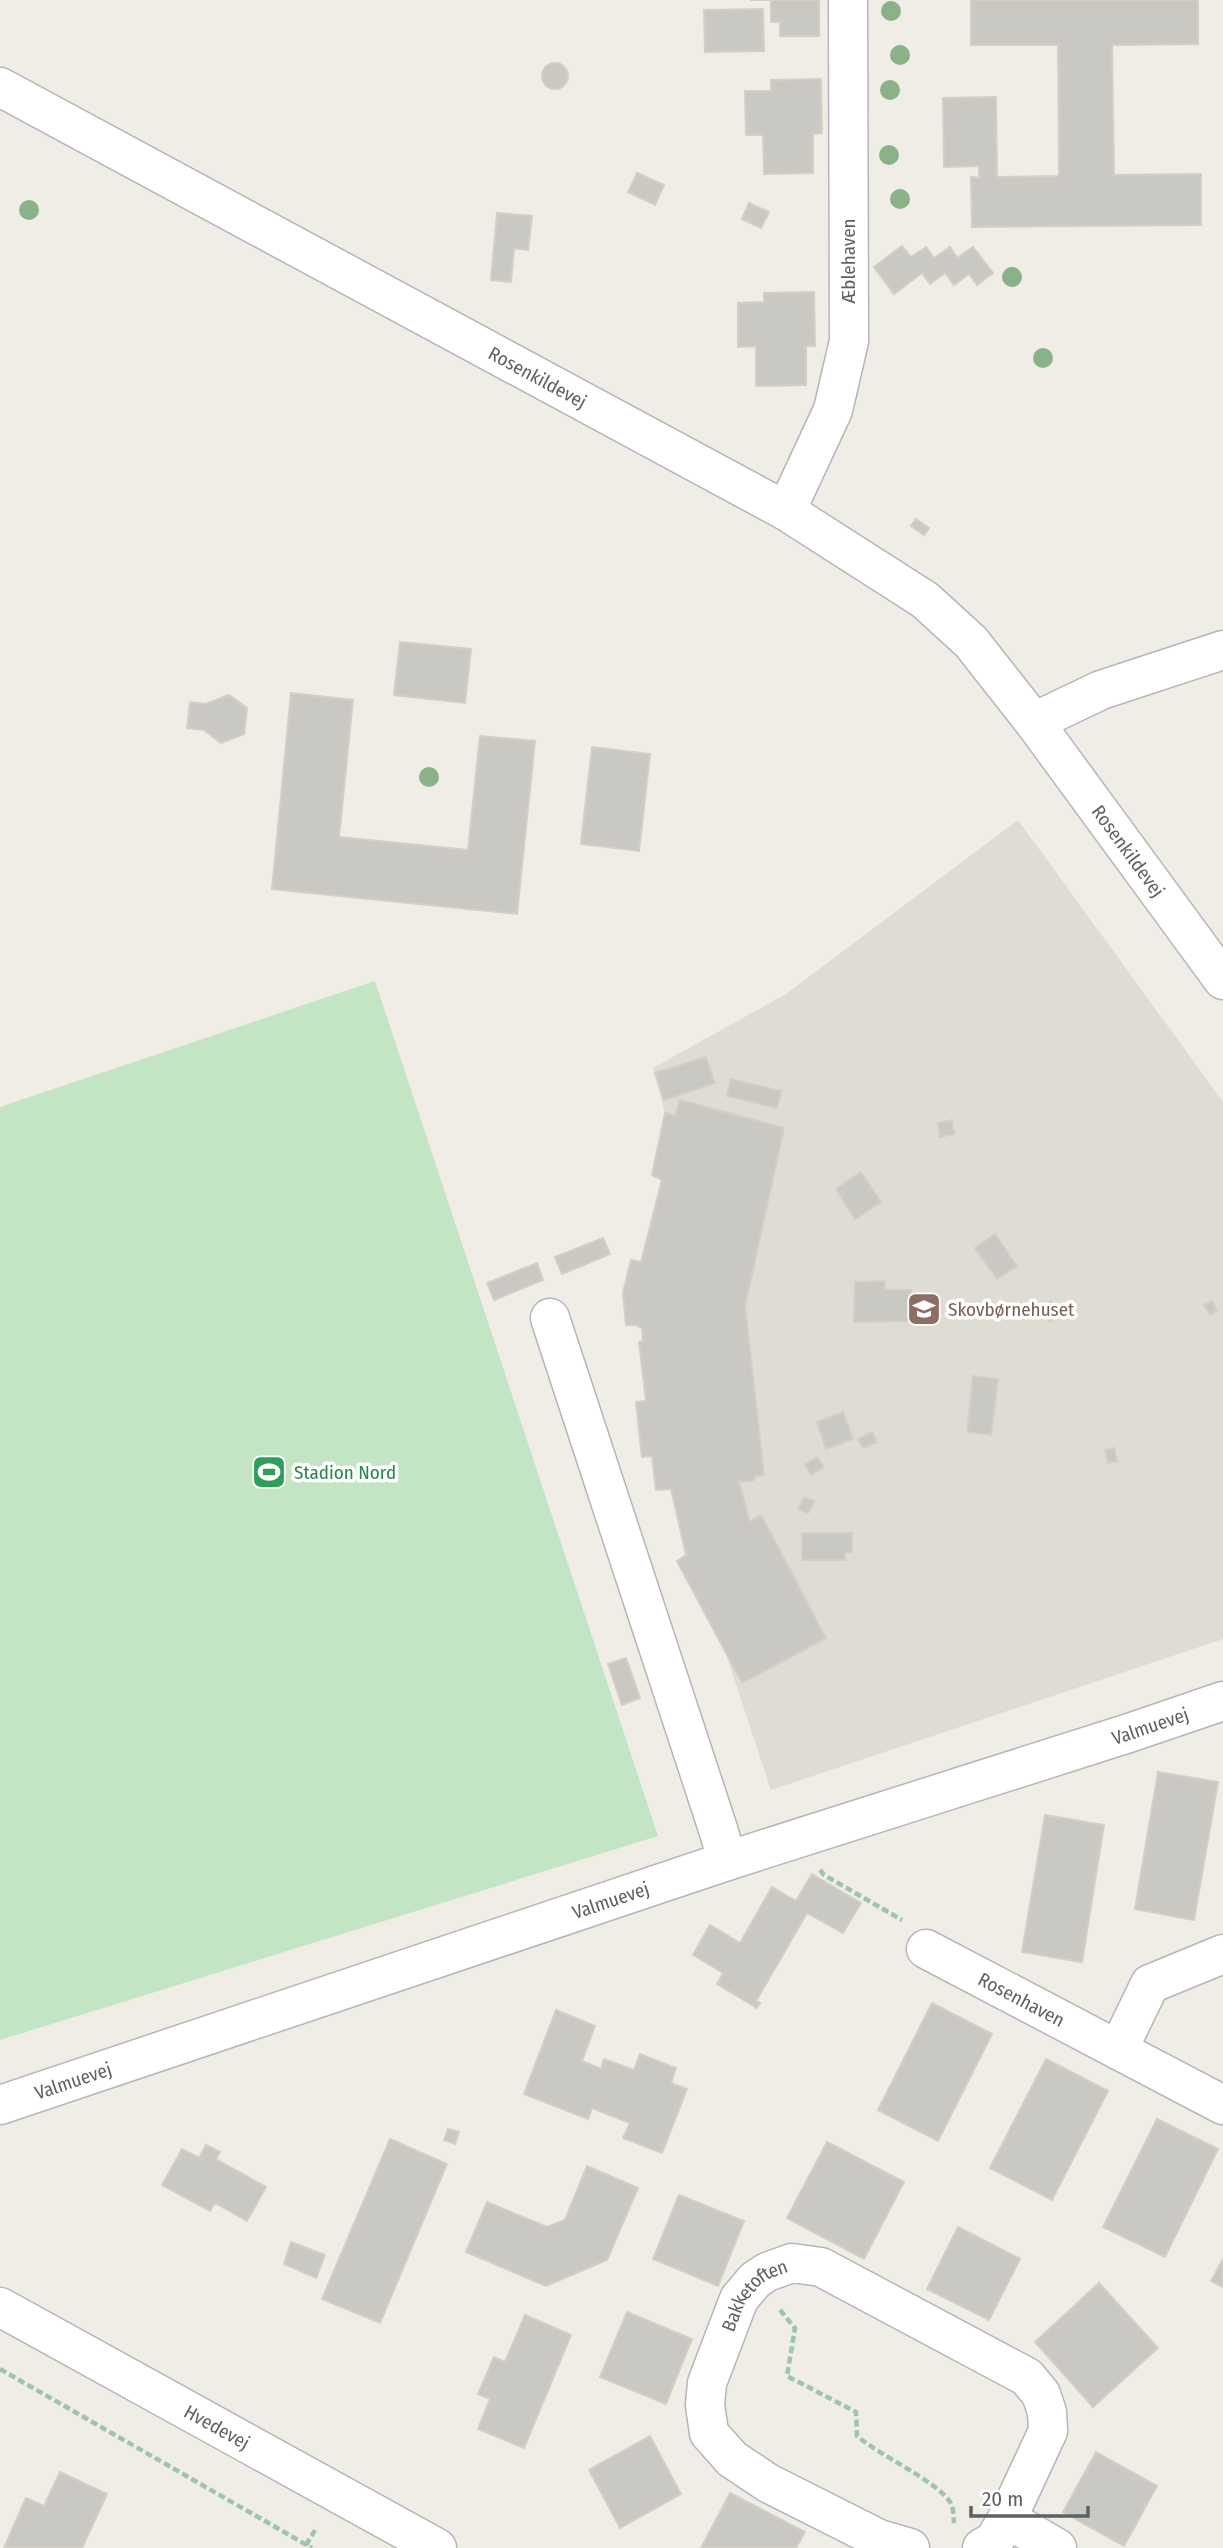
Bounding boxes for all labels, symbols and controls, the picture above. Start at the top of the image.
street label: Æblehaven [837,218,860,305]
street label: Rosenkildevej [485,341,591,413]
street label: Rosenkildevej [1087,800,1170,901]
school or university icon: Skovbørnehuset [905,1290,943,1328]
place label: Skovbørnehuset [948,1298,1075,1321]
sports icon: Stadion Nord [250,1453,288,1491]
place label: Stadion Nord [294,1461,396,1484]
street label: Valmuevej [1109,1702,1191,1749]
street label: Valmuevej [569,1877,652,1924]
street label: Rosenhaven [974,1967,1069,2031]
street label: Valmuevej [32,2057,114,2104]
street label: Bakketoften [716,2254,790,2335]
street label: Hvedevej [180,2399,254,2454]
scale bar [971,2474,1088,2518]
text: 20 m [982,2486,1023,2512]

